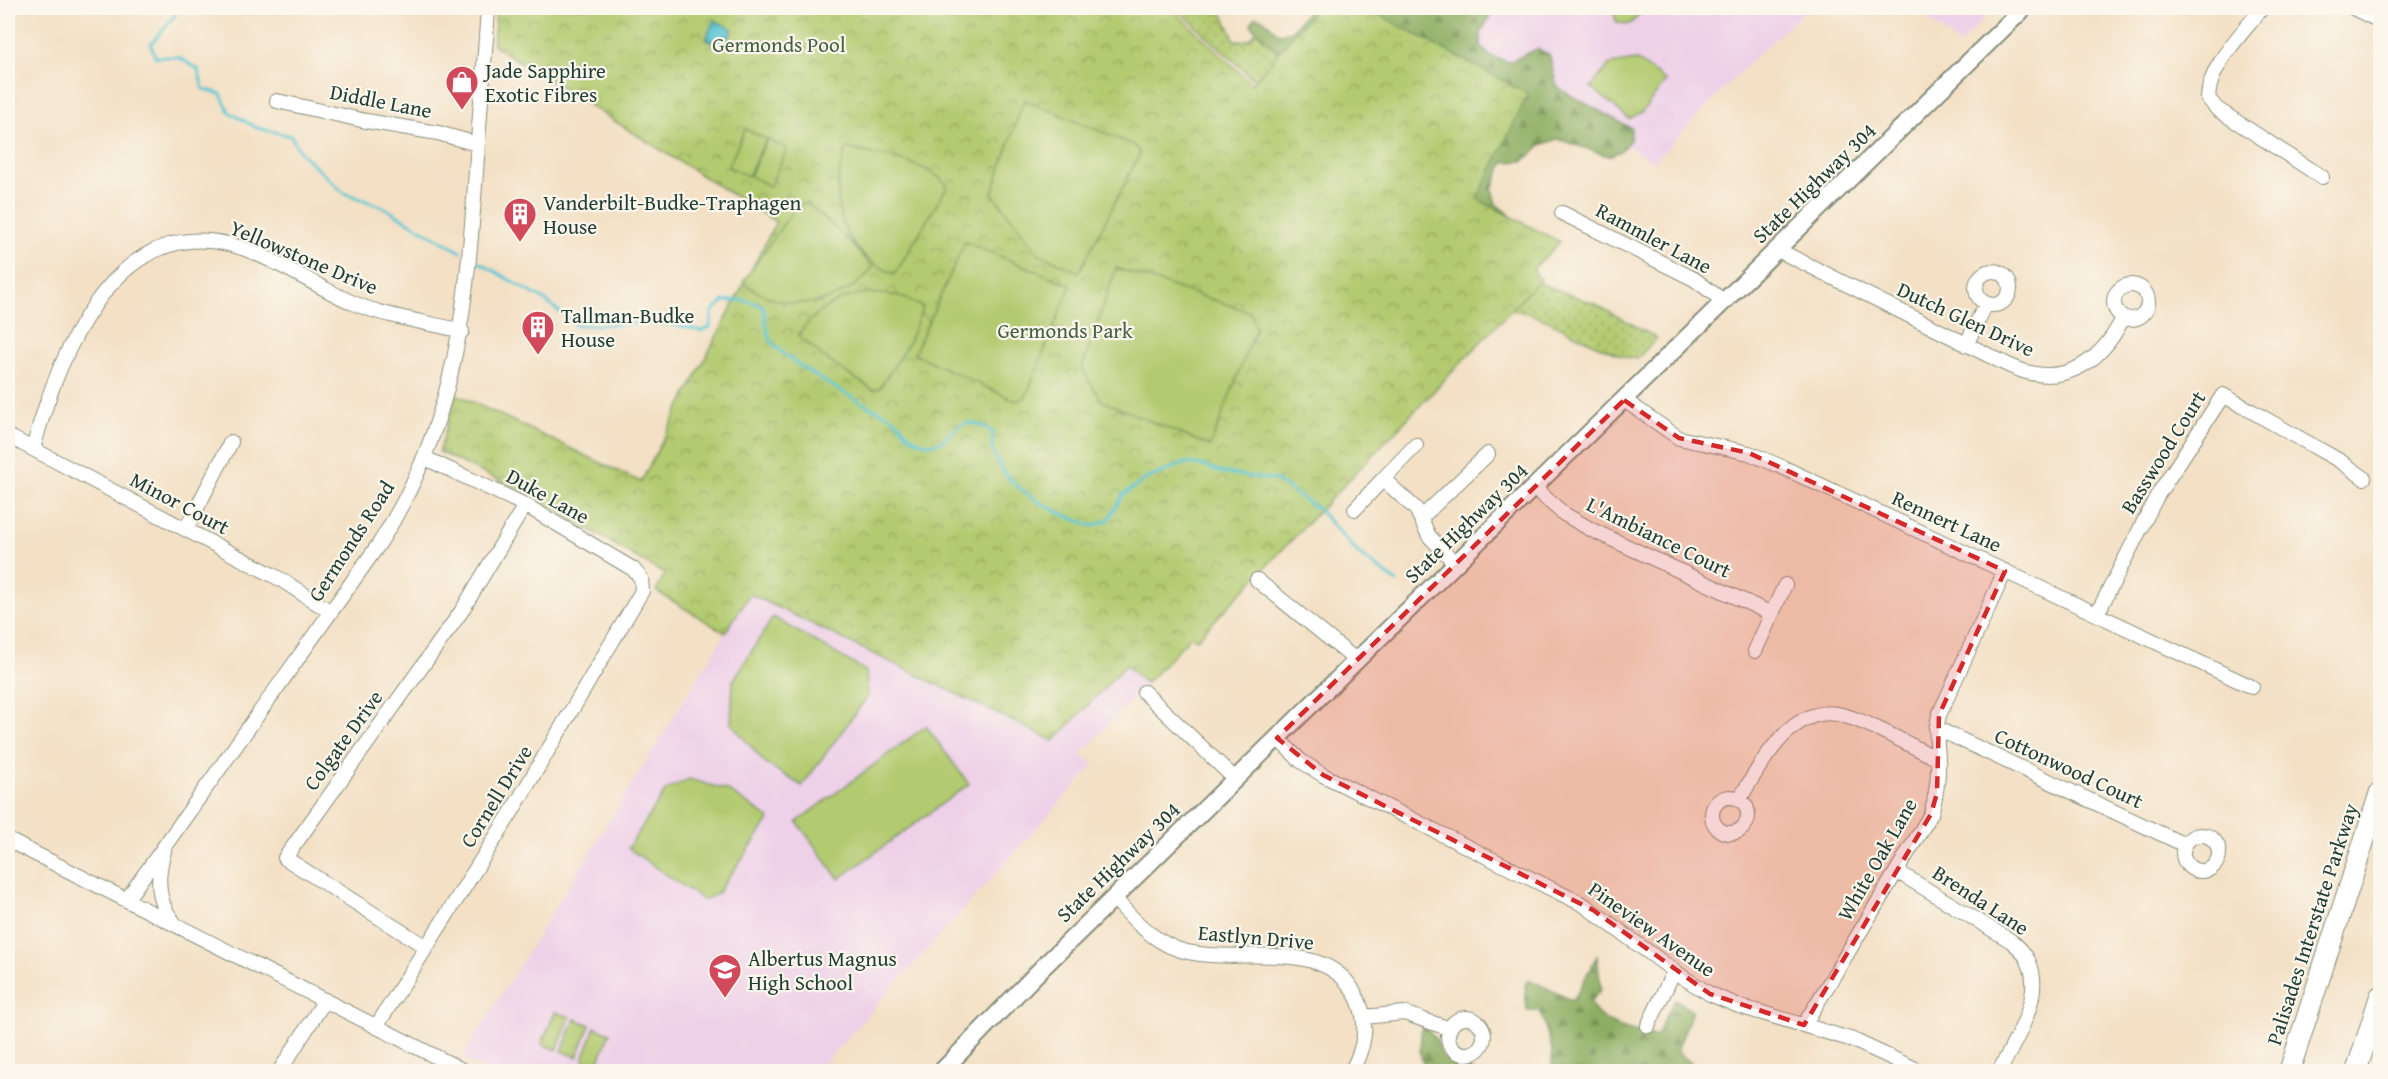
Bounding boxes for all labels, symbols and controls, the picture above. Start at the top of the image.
park label: Germonds Pool [712,29,846,60]
place label: Jade Sapphire Exotic Fibres [482,55,606,110]
shop icon: Jade Sapphire Exotic Fibres [444,64,480,111]
street label: Diddle Lane [327,76,435,126]
street label: State Highway 304 [1745,116,1883,250]
place label: Vanderbilt-Budke-Traphagen House [543,187,802,242]
street label: Rammler Lane [1591,194,1718,282]
building icon: Vanderbilt-Budke-Traphagen House [502,196,538,243]
street label: Yellowstone Drive [225,212,383,302]
street label: Dutch Glen Drive [1892,274,2040,365]
place label: Tallman-Budke House [561,300,694,355]
building icon: Tallman-Budke House [520,309,556,356]
park label: Germonds Park [997,315,1133,346]
street label: Basswood Court [2113,384,2214,520]
street label: State Highway 304 [1397,456,1535,590]
street label: Duke Lane [501,460,595,532]
street label: Minor Court [125,464,236,542]
street label: Germonds Road [300,474,402,608]
street label: Rennert Lane [1887,482,2007,560]
street label: L'Ambiance Court [1581,489,1737,586]
street label: Colgate Drive [296,683,390,797]
street label: Cottonwood Court [1990,720,2149,816]
street label: Cornell Drive [452,738,540,853]
street label: White Oak Lane [1829,792,1925,926]
street label: State Highway 304 [1049,795,1187,929]
street label: Palisades Interstate Parkway [2258,799,2366,1049]
street label: Brenda Lane [1927,857,2035,943]
street label: Pineview Avenue [1582,874,1722,985]
street label: Eastlyn Drive [1197,916,1315,958]
place label: Albertus Magnus High School [748,943,897,998]
school or university icon: Albertus Magnus High School [707,952,743,999]

